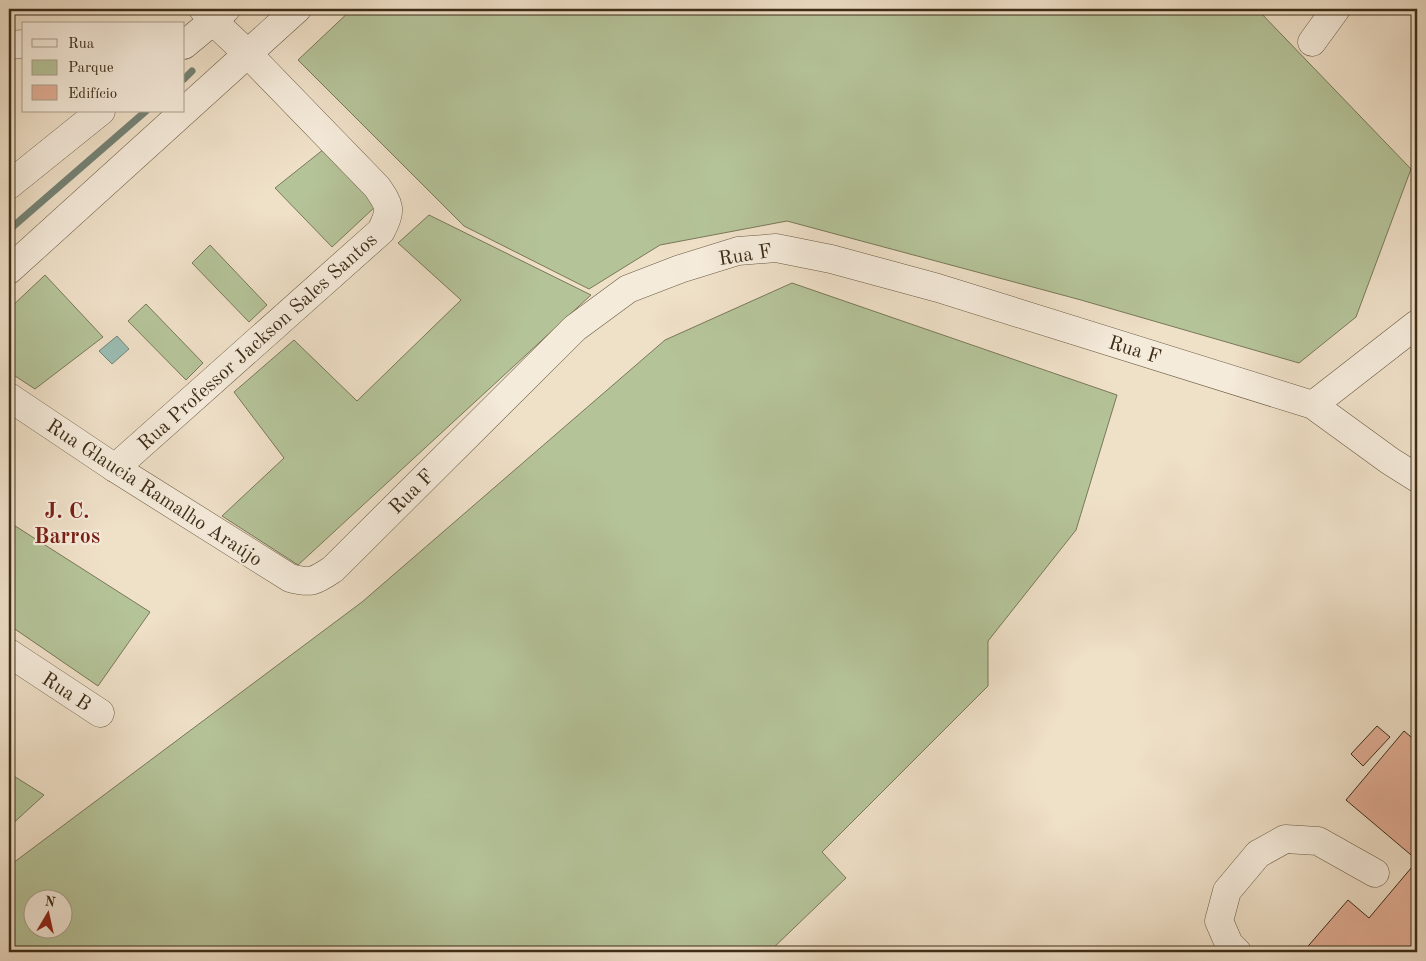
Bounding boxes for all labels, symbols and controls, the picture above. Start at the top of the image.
legend [22,22,185,112]
text: Rua [68,37,95,52]
text: Parque [68,61,114,76]
text: Edifício [68,87,117,102]
street label: Rua Professor Jackson Sales Santos [135,230,382,455]
street label: Rua F [717,242,774,270]
street label: Rua F [1106,333,1163,368]
street label: Rua Glaucia Ramalho Araújo [43,417,265,571]
street label: Rua F [386,466,439,519]
district label: J. C. Barros [34,501,100,548]
street label: Rua B [38,670,94,716]
north arrow [22,888,72,938]
text: N [43,894,57,910]

